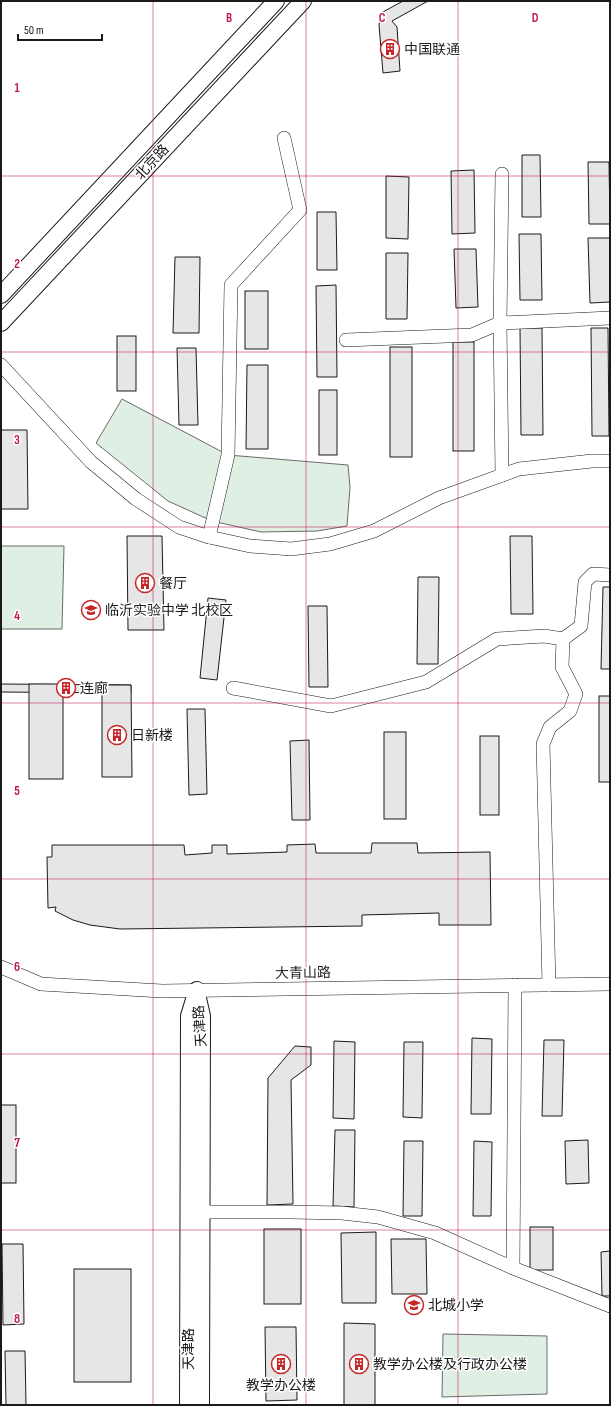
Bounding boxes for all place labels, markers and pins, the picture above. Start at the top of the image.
building icon: 中国联通 [379,38,401,60]
place label: 中国联通 [404,41,460,58]
building icon: 餐厅 [134,572,156,594]
place label: 餐厅 [159,575,187,592]
school or university icon: 临沂实验中学 北校区 [80,599,102,621]
place label: 临沂实验中学 北校区 [105,602,233,619]
building icon: 连廊 [55,677,77,699]
place label: 连廊 [80,680,108,697]
building icon: 日新楼 [106,724,128,746]
place label: 日新楼 [131,727,173,744]
school or university icon: 北城小学 [403,1294,425,1316]
place label: 北城小学 [428,1297,484,1314]
building icon: 教学办公楼 [270,1353,292,1375]
building icon: 教学办公楼及行政办公楼 [348,1353,370,1375]
place label: 教学办公楼及行政办公楼 [373,1356,527,1373]
place label: 教学办公楼 [246,1377,316,1394]

